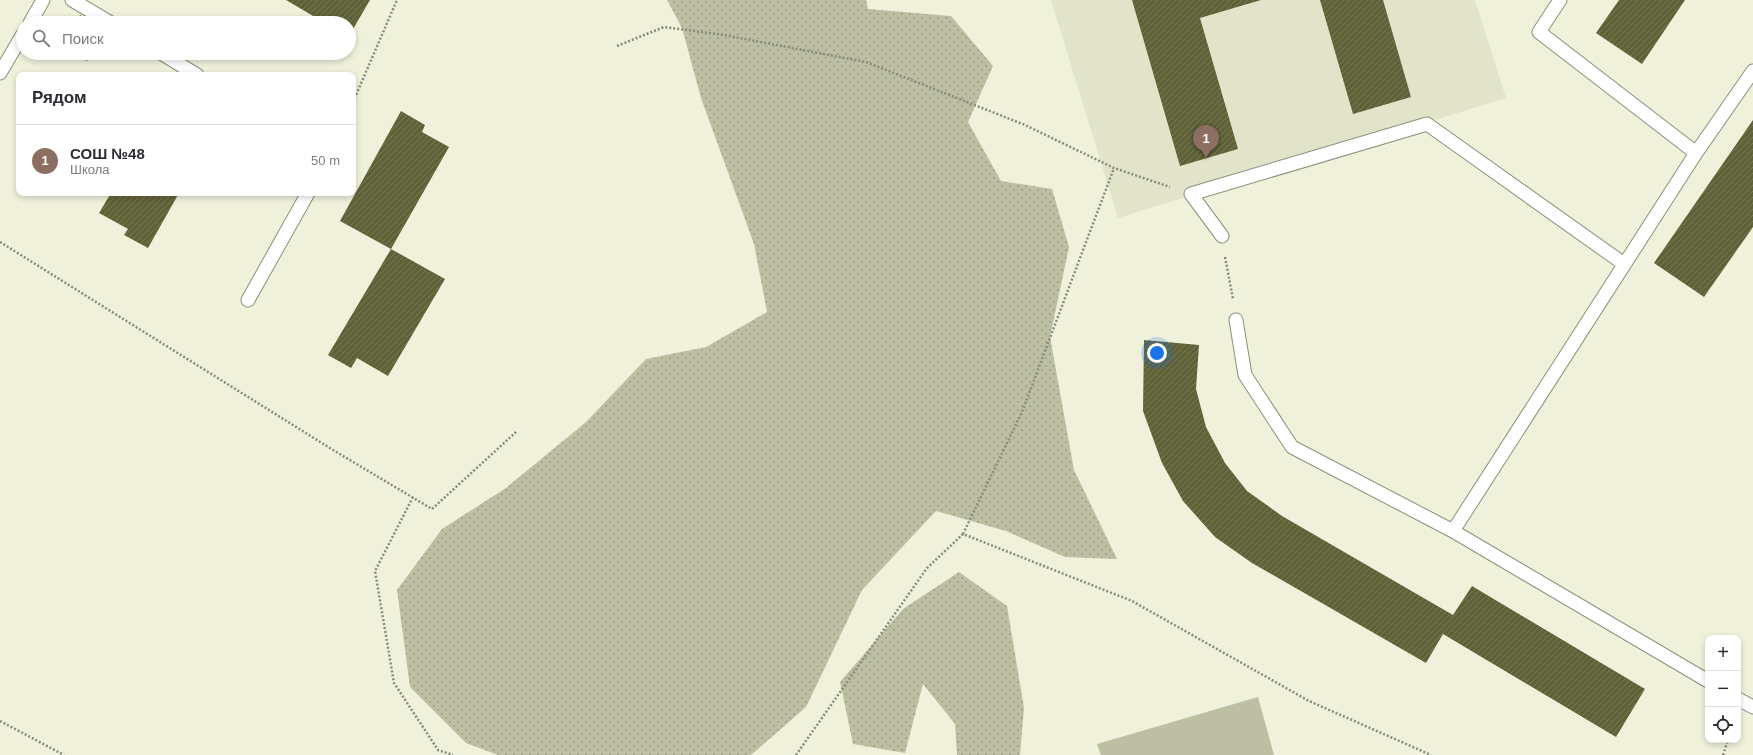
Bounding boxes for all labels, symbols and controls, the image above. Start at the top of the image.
search box [16,16,356,60]
icon: search [30,27,52,49]
text: Поиск [62,30,104,47]
text: Рядом [32,88,87,107]
pin: 1 [1193,125,1219,158]
text: СОШ №48 [70,145,145,162]
text: 1 [41,153,49,168]
text: 50 m [311,153,340,168]
text: Школа [70,162,110,177]
your location [1147,343,1167,363]
map controls [1705,635,1741,743]
button: + [1705,635,1741,671]
button: − [1705,671,1741,707]
button: locate [1705,707,1741,743]

